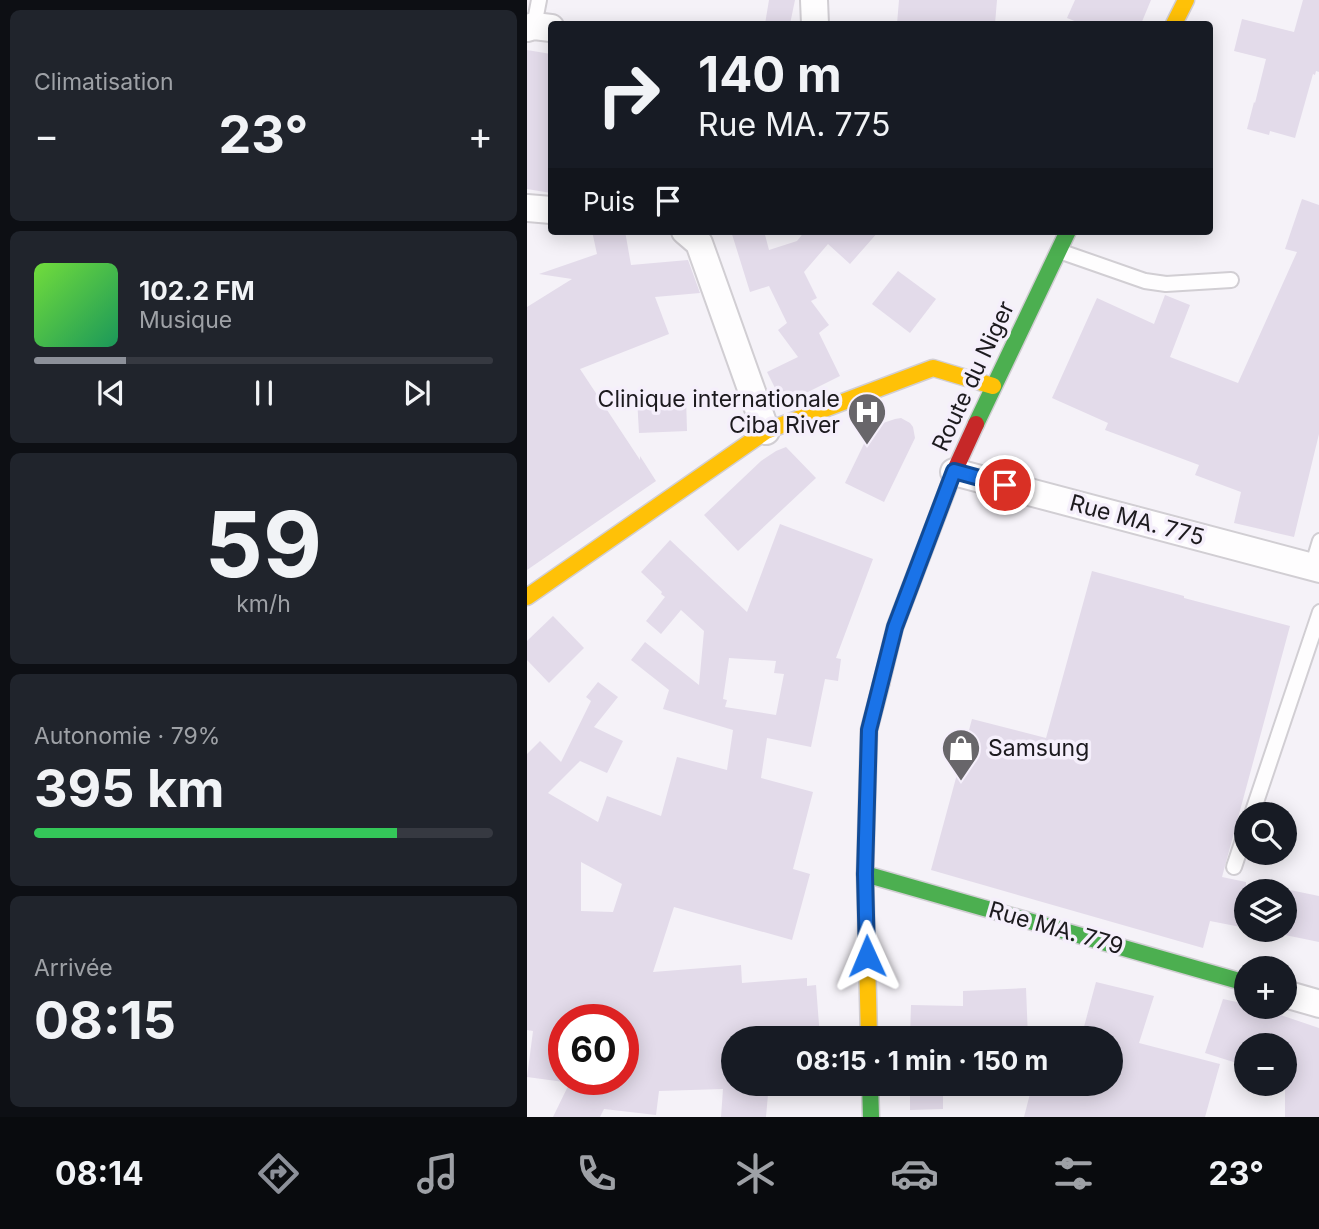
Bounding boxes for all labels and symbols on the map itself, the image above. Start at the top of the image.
street label: Route du Niger [926,296,1020,455]
place label: Clinique internationale Ciba River [598,385,840,439]
hospital icon: Clinique internationale Ciba River [846,391,888,446]
pin [975,455,1035,515]
street label: Rue MA. 775 [1067,489,1207,551]
shop icon: Samsung [940,727,982,782]
place label: Samsung [988,734,1089,762]
street label: Rue MA. 779 [986,895,1126,961]
position arrow [830,919,904,993]
speed limit sign: 60 [548,1004,639,1095]

